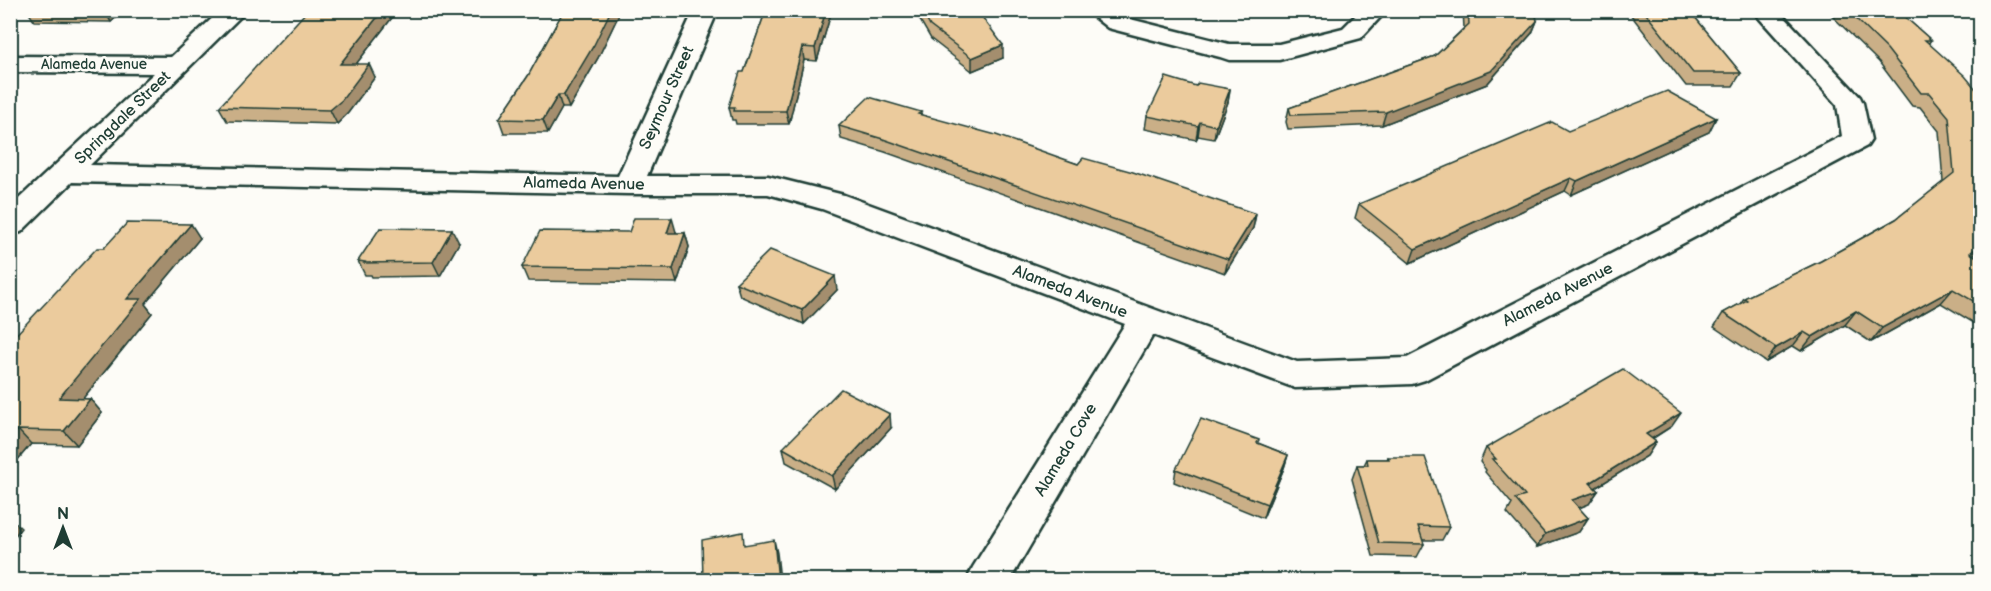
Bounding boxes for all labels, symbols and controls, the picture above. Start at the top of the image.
street label: Seymour Street [636,43,698,153]
street label: Alameda Avenue [41,56,147,73]
street label: Springdale Street [71,67,175,169]
street label: Alameda Avenue [523,173,645,195]
street label: Alameda Avenue [1500,259,1617,331]
street label: Alameda Avenue [1010,261,1130,323]
street label: Alameda Cove [1031,400,1101,500]
north arrow [33,498,93,558]
text: N [57,505,69,524]

